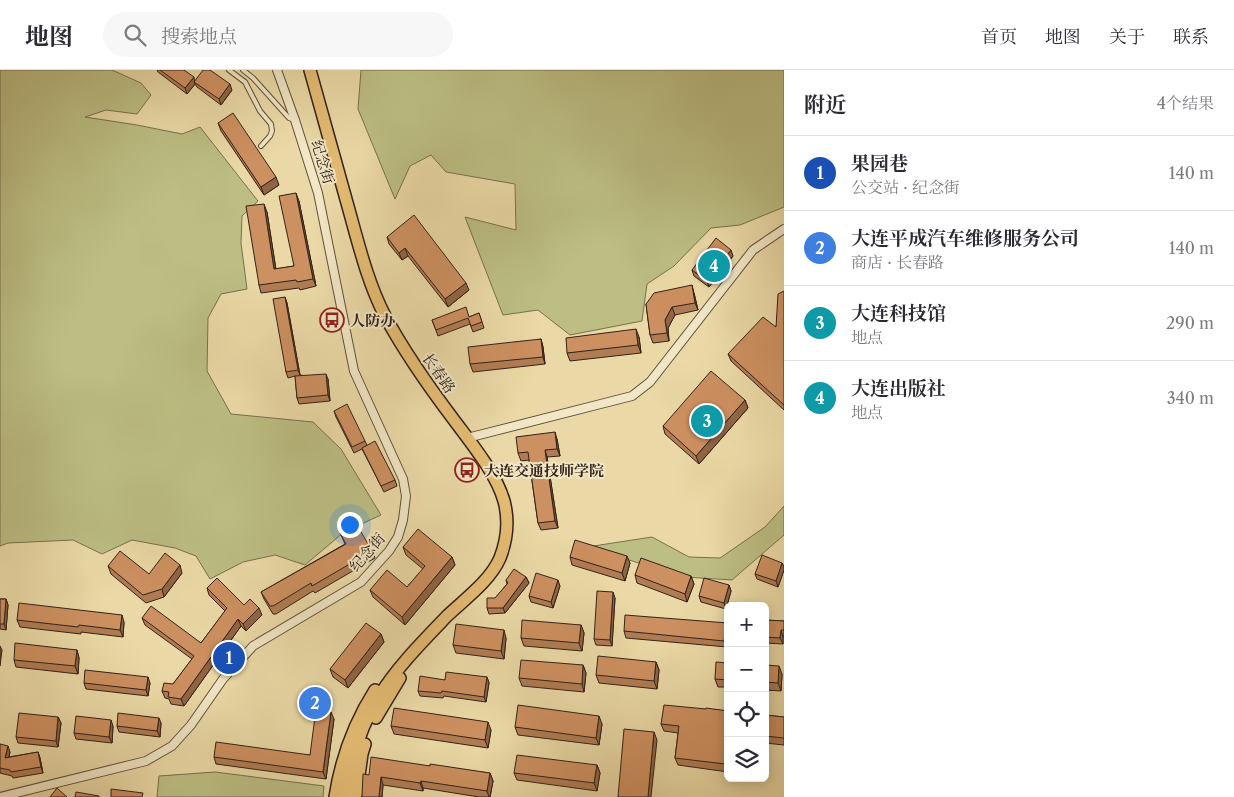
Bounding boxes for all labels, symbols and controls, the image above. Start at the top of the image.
search box [103,12,453,57]
icon: search [121,21,149,49]
text: 地图 [25,22,73,51]
text: 搜索地点 [161,25,237,48]
text: 首页 [981,26,1017,48]
text: 地图 [1045,26,1081,48]
text: 关于 [1109,26,1145,48]
text: 联系 [1173,26,1209,48]
text: 附近 [804,92,846,117]
text: 4个结果 [1157,93,1214,113]
street label: 纪念街 [307,138,339,186]
text: 果园巷 [851,152,908,175]
text: 1 [816,163,824,183]
text: 140 m [1169,163,1214,183]
text: 公交站 · 纪念街 [851,177,960,197]
text: 大连平成汽车维修服务公司 [851,227,1079,250]
text: 2 [815,238,825,258]
text: 140 m [1169,238,1214,258]
pin: 4 [698,247,730,285]
text: 商店 · 长春路 [851,252,944,272]
text: 大连科技馆 [851,302,946,325]
bus stop icon: 人防办 [319,307,345,333]
place label: 人防办 [350,311,395,330]
text: 3 [815,313,825,333]
text: 290 m [1166,313,1214,333]
text: 地点 [851,327,883,347]
street label: 长春路 [418,349,460,397]
text: 大连出版社 [851,377,946,400]
text: 4 [815,388,825,408]
text: 340 m [1167,388,1214,408]
pin: 3 [691,402,723,440]
text: 地点 [851,402,883,422]
bus stop icon: 大连交通技师学院 [454,457,480,483]
place label: 大连交通技师学院 [484,461,604,480]
your location [337,512,363,538]
street label: 纪念街 [345,529,389,575]
map controls [724,602,769,782]
button: + [724,602,769,647]
pin: 1 [213,639,245,677]
button: − [724,647,769,692]
pin: 2 [299,684,331,722]
button: locate [724,692,769,737]
button: layers [724,737,769,782]

